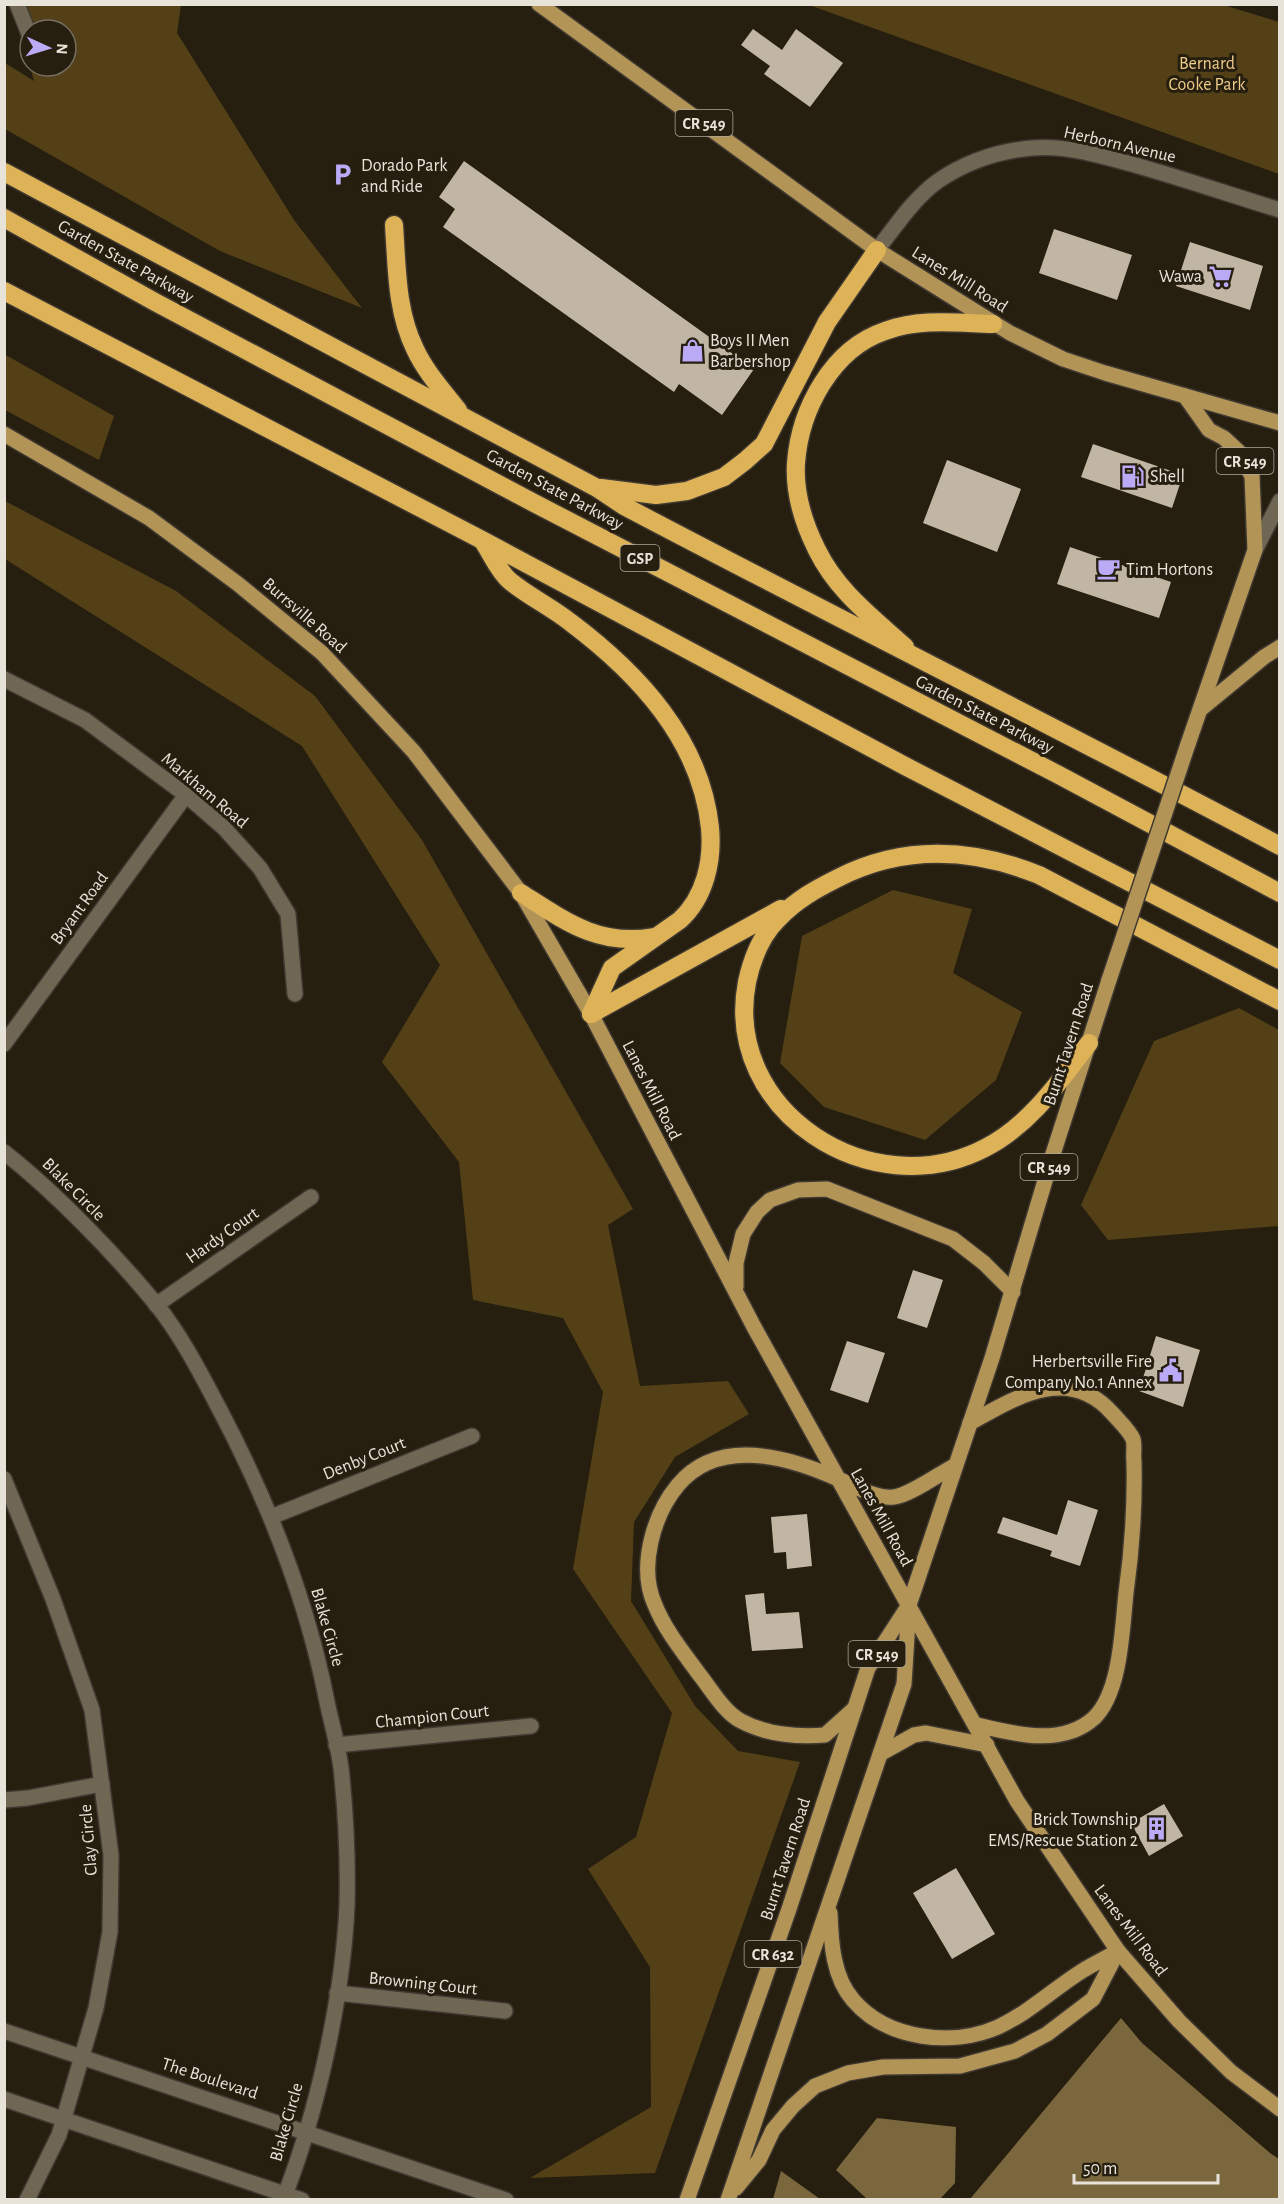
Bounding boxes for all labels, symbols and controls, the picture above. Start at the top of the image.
north arrow [18,18,78,78]
text: N [54,43,70,55]
park label: Bernard Cooke Park [1169,55,1246,94]
road number: CR 549 [676,110,732,136]
street label: Herborn Avenue [1062,123,1178,167]
place label: Dorado Park and Ride [361,157,448,196]
parking icon: Dorado Park and Ride [330,162,356,188]
street label: Garden State Parkway [54,217,197,307]
street label: Lanes Mill Road [908,243,1010,316]
supermarket icon: Wawa [1207,263,1233,289]
place label: Wawa [1159,268,1202,286]
place label: Boys II Men Barbershop [710,332,791,371]
shop icon: Boys II Men Barbershop [679,337,705,363]
street label: Garden State Parkway [483,446,626,534]
road number: CR 549 [1216,448,1274,474]
fuel station icon: Shell [1119,463,1145,489]
place label: Shell [1150,468,1185,486]
road number: GSP [620,545,660,571]
cafe icon: Tim Hortons [1095,556,1121,582]
place label: Tim Hortons [1126,561,1213,579]
street label: Burrsville Road [259,575,350,657]
street label: Garden State Parkway [913,672,1057,758]
street label: Markham Road [158,750,251,832]
street label: Bryant Road [48,869,112,948]
street label: Burnt Tavern Road [1041,981,1097,1108]
street label: Lanes Mill Road [618,1038,684,1143]
road number: CR 549 [1020,1154,1078,1180]
street label: Blake Circle [38,1155,108,1225]
street label: Hardy Court [183,1204,262,1267]
place label: Herbertsville Fire Company No.1 Annex [1005,1353,1152,1392]
public building icon: Herbertsville Fire Company No.1 Annex [1157,1358,1183,1384]
street label: Denby Court [321,1434,408,1484]
street label: Lanes Mill Road [847,1465,915,1570]
street label: Blake Circle [307,1586,347,1669]
road number: CR 549 [848,1641,906,1667]
street label: Champion Court [374,1702,490,1732]
street label: Burnt Tavern Road [758,1796,814,1923]
street label: Clay Circle [77,1803,101,1876]
place label: Brick Township EMS/Rescue Station 2 [988,1811,1138,1850]
building icon: Brick Township EMS/Rescue Station 2 [1143,1816,1169,1842]
street label: Lanes Mill Road [1090,1882,1170,1980]
road number: CR 632 [744,1941,802,1967]
street label: Browning Court [368,1969,478,1999]
street label: The Boulevard [159,2055,260,2103]
street label: Blake Circle [267,2081,307,2164]
scale bar [1074,2147,1218,2185]
text: 50 m [1083,2160,1117,2178]

